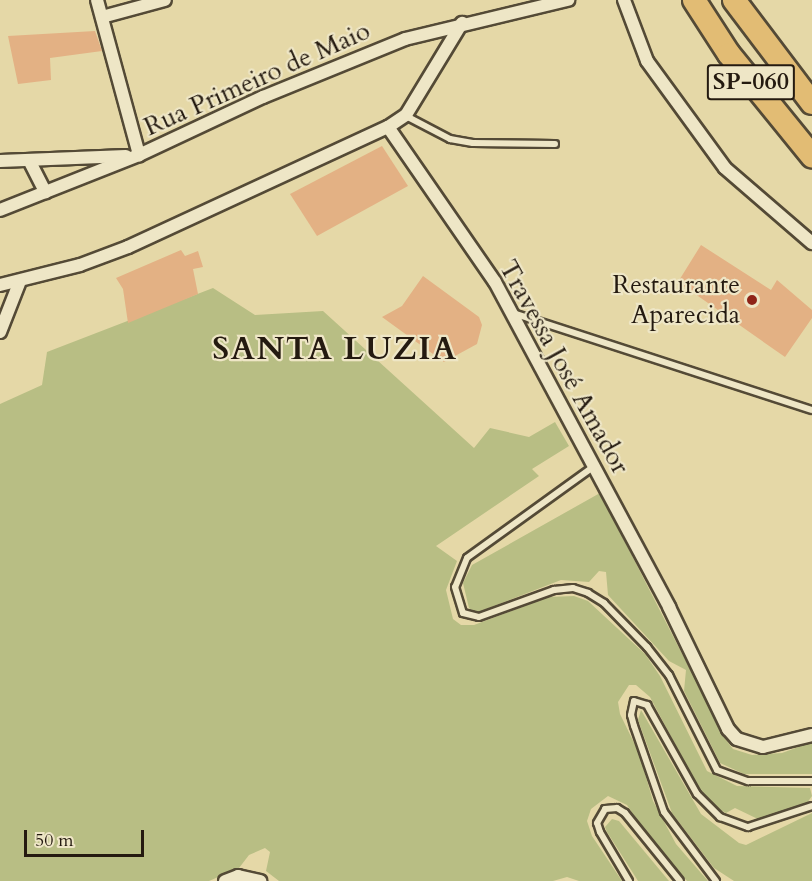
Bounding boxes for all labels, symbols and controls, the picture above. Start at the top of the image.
street label: Rua Primeiro de Maio [139,15,375,143]
road number: SP-060 [706,61,796,103]
street label: Travessa José Amador [492,255,636,479]
place label: Restaurante Aparecida [612,269,740,330]
marker: Restaurante Aparecida [745,293,759,307]
district label: SANTA LUZIA [212,330,458,368]
scale bar [27,818,147,856]
text: 50 m [35,828,74,853]

